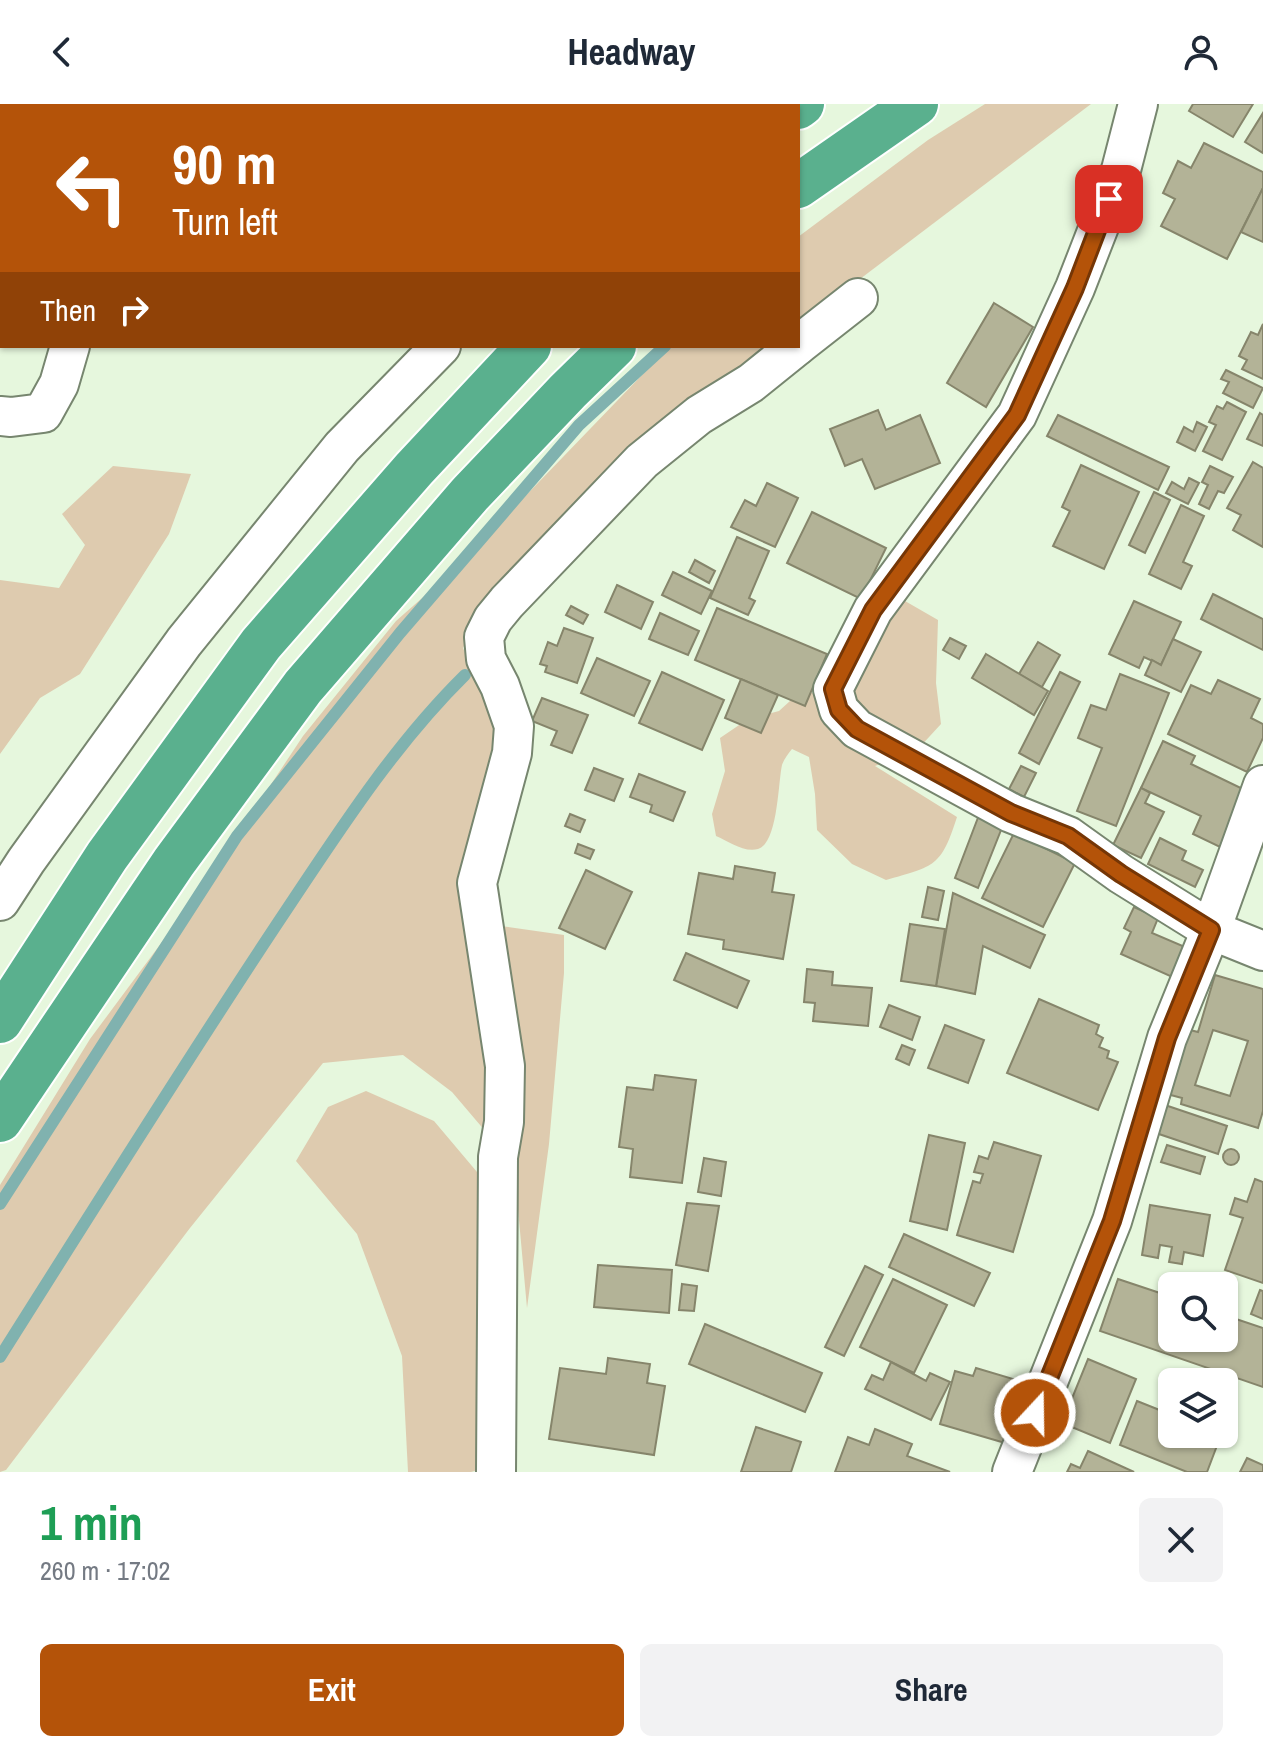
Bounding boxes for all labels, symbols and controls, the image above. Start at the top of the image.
text: Headway [568,28,695,76]
icon: back [40,30,84,74]
icon: person [1179,30,1223,74]
text: 90 m [172,126,277,201]
icon: left [40,136,144,240]
pin [1075,165,1143,233]
icon: arrive [1087,177,1131,221]
text: Turn left [172,198,278,246]
icon: right [112,288,156,332]
text: Then [40,290,96,330]
map controls [1158,1272,1238,1448]
button: search [1158,1272,1238,1352]
button: layers [1158,1368,1238,1448]
position arrow [993,1371,1077,1455]
text: 1 min [40,1490,143,1555]
button: close [1139,1498,1223,1582]
text: 260 m · 17:02 [40,1553,170,1588]
button: Exit [40,1644,624,1736]
button: Share [640,1644,1223,1736]

